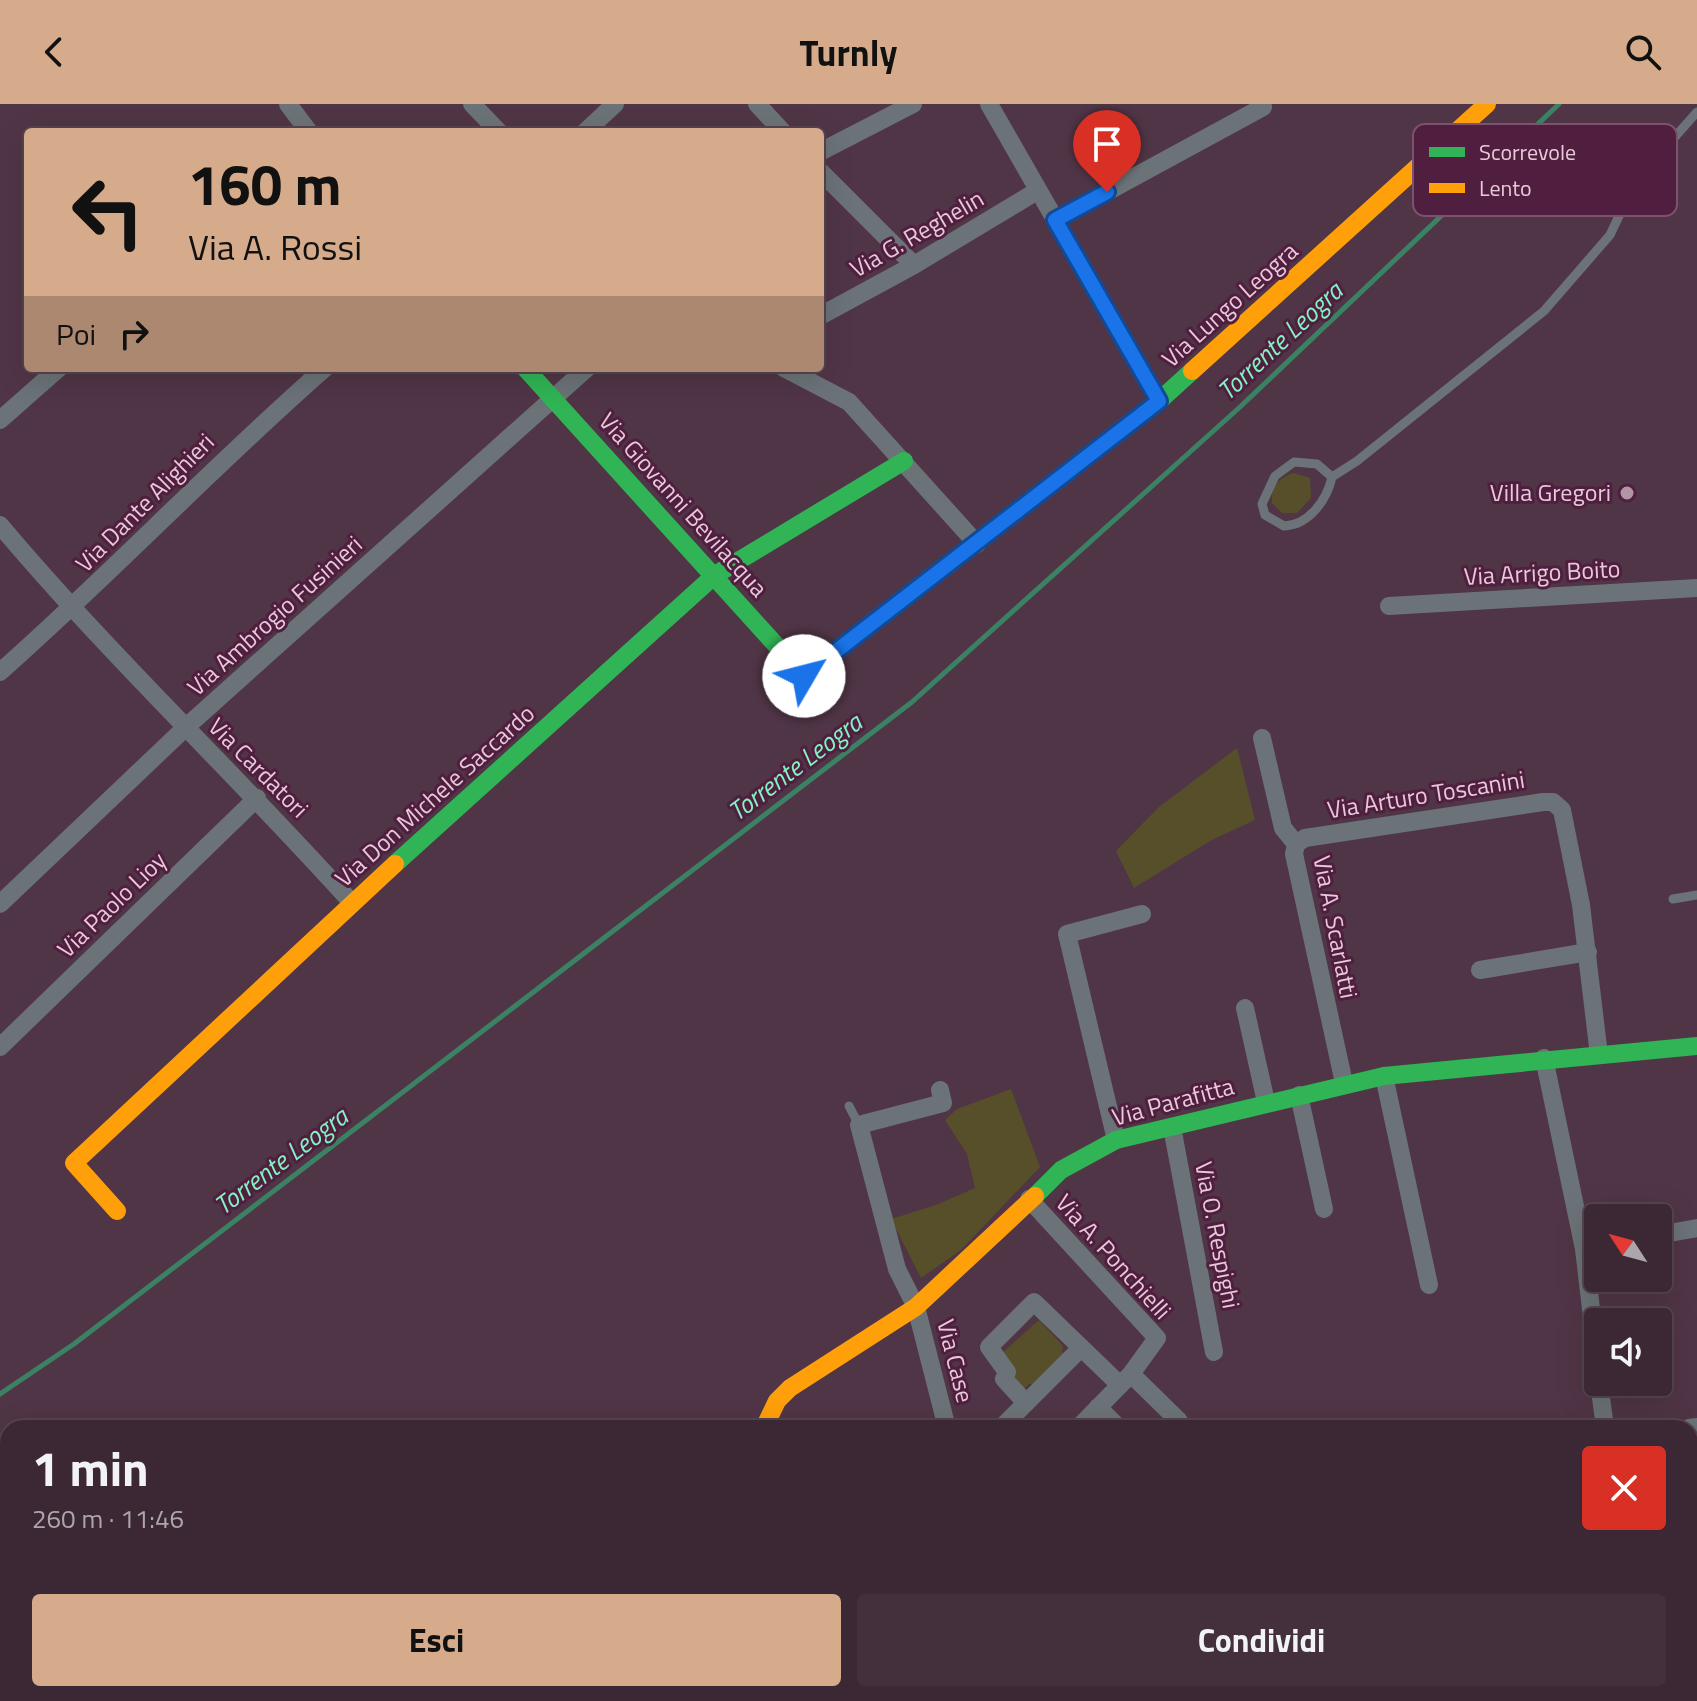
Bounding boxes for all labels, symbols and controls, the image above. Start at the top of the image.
text: Turnly [800,25,897,80]
icon: back [32,30,76,74]
icon: search [1621,30,1665,74]
pin [1073,110,1141,192]
icon: arrive [1085,122,1129,166]
legend [1413,124,1677,216]
text: Scorrevole [1479,135,1576,169]
text: 160 m [188,142,341,227]
icon: left [56,160,160,264]
text: Lento [1479,171,1532,205]
street label: Via G. Reghelin [843,180,990,286]
text: Via A. Rossi [188,219,362,274]
street label: Via Lungo Leogra [1153,233,1306,375]
water label: Torrente Leogra [1208,271,1352,409]
text: Poi [56,311,96,357]
icon: right [112,312,156,356]
street label: Via Giovanni Bevilacqua [591,404,777,605]
street label: Via Dante Alighieri [67,425,222,580]
place label: Villa Gregori [1490,474,1611,510]
marker: Villa Gregori [1618,484,1636,502]
street label: Via Ambrogio Fusinieri [179,527,370,704]
street label: Via Arrigo Boito [1463,550,1621,594]
position arrow [762,634,846,718]
street label: Via Don Michele Saccardo [326,696,542,895]
water label: Torrente Leogra [720,702,871,830]
street label: Via Cardatori [200,709,317,826]
street label: Via Arturo Toscanini [1325,761,1527,827]
street label: Via Paolo Lioy [49,843,174,966]
street label: Via A. Scarlatti [1304,852,1367,1001]
street label: Via Parafitta [1108,1067,1238,1135]
water label: Torrente Leogra [206,1096,357,1224]
street label: Via O. Respighi [1186,1158,1250,1311]
street label: Via A. Ponchielli [1047,1186,1180,1327]
north arrow [1584,1204,1672,1292]
map controls [1584,1204,1672,1396]
button: sound [1584,1308,1672,1396]
street label: Via Case [928,1315,984,1406]
text: 1 min [32,1432,149,1505]
button: close [1582,1446,1666,1530]
text: 260 m · 11:46 [32,1499,184,1538]
button: Esci [32,1594,841,1686]
button: Condividi [857,1594,1666,1686]

